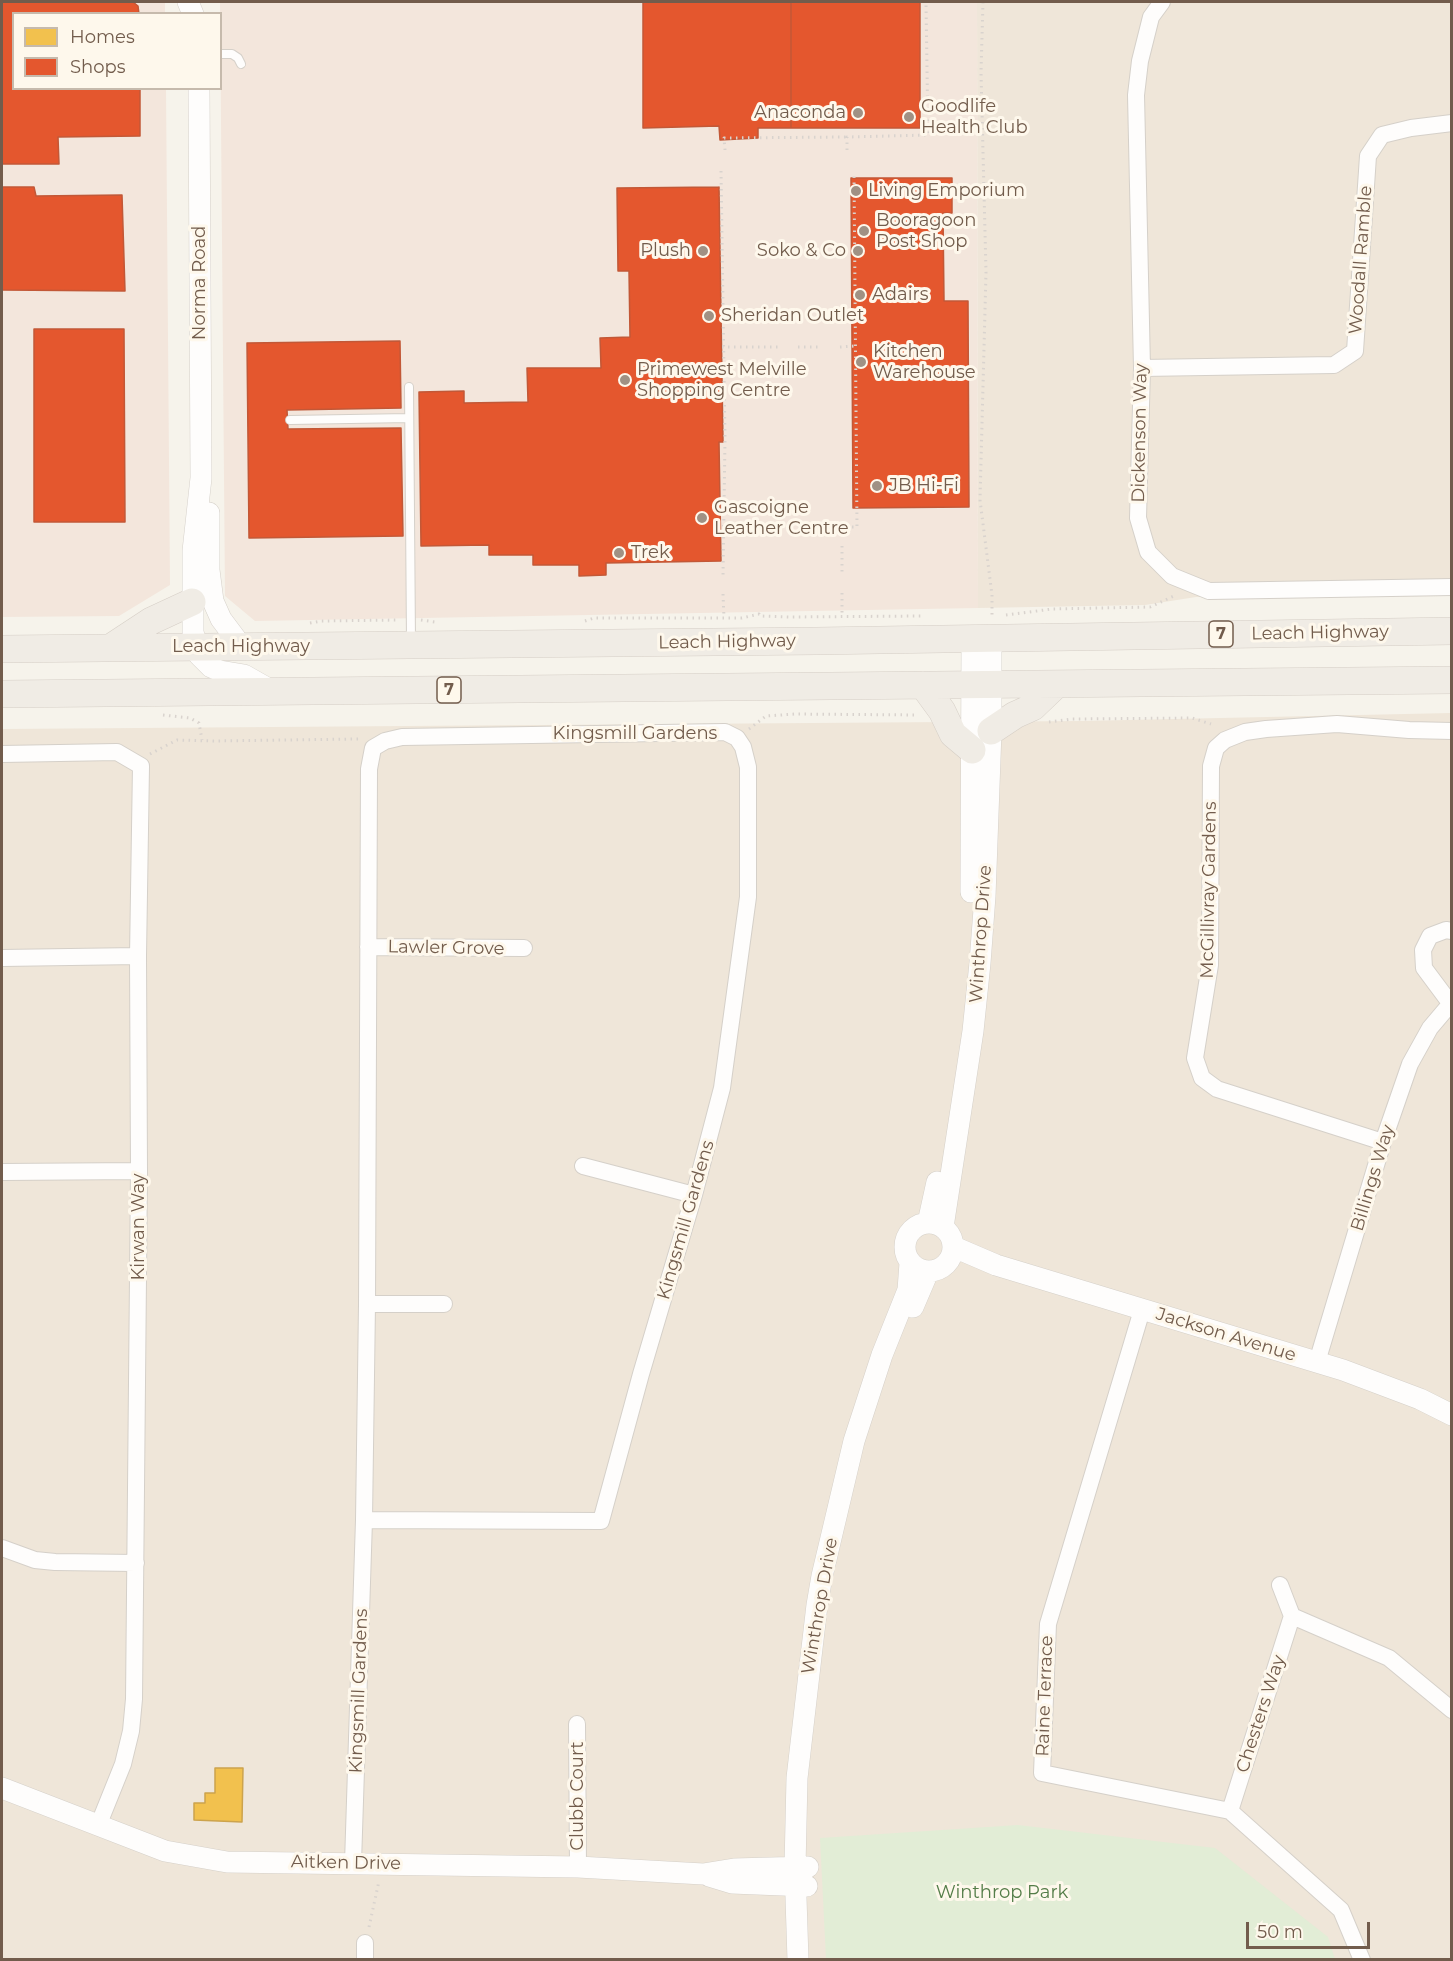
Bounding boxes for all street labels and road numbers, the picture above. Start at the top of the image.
street label: Woodall Ramble [1345,185,1377,335]
street label: Norma Road [189,226,211,340]
street label: Dickenson Way [1128,363,1152,503]
road number: 7 [1209,621,1233,647]
street label: Leach Highway [1251,621,1389,645]
street label: Leach Highway [658,630,796,654]
street label: Leach Highway [172,636,310,658]
road number: 7 [437,677,461,703]
street label: Kingsmill Gardens [553,723,717,745]
street label: McGillivray Gardens [1197,801,1221,979]
street label: Winthrop Drive [965,864,997,1004]
street label: Lawler Grove [387,936,505,960]
street label: Billings Way [1347,1122,1399,1234]
street label: Kingsmill Gardens [653,1138,719,1302]
street label: Kirwan Way [128,1173,150,1281]
street label: Jackson Avenue [1154,1303,1298,1367]
street label: Winthrop Drive [797,1536,843,1676]
street label: Kingsmill Gardens [345,1608,373,1774]
street label: Raine Terrace [1032,1635,1058,1757]
street label: Chesters Way [1232,1653,1290,1775]
street label: Clubb Court [567,1741,589,1851]
street label: Aitken Drive [291,1851,401,1875]

